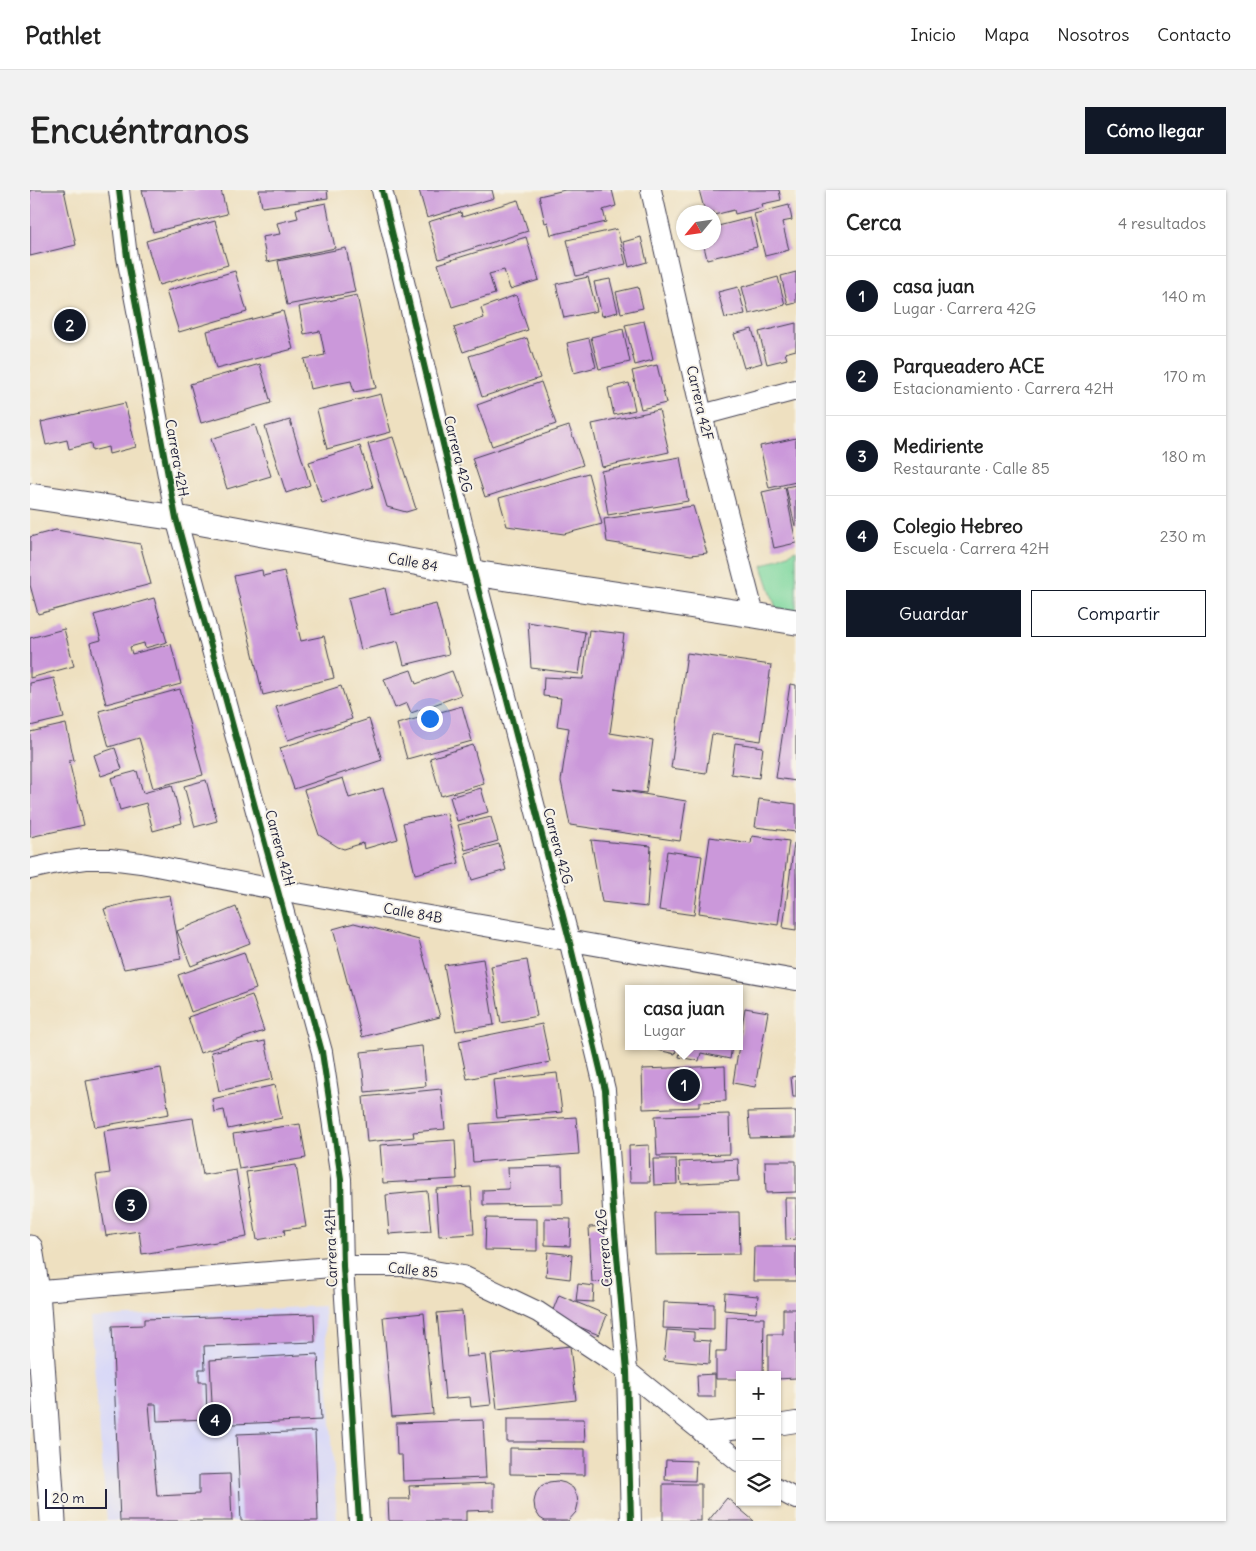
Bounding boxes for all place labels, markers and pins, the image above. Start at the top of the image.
pin: 2 [54,306,86,344]
pin: 1 [668,1066,700,1104]
pin: 3 [115,1186,147,1224]
pin: 4 [199,1401,231,1439]

